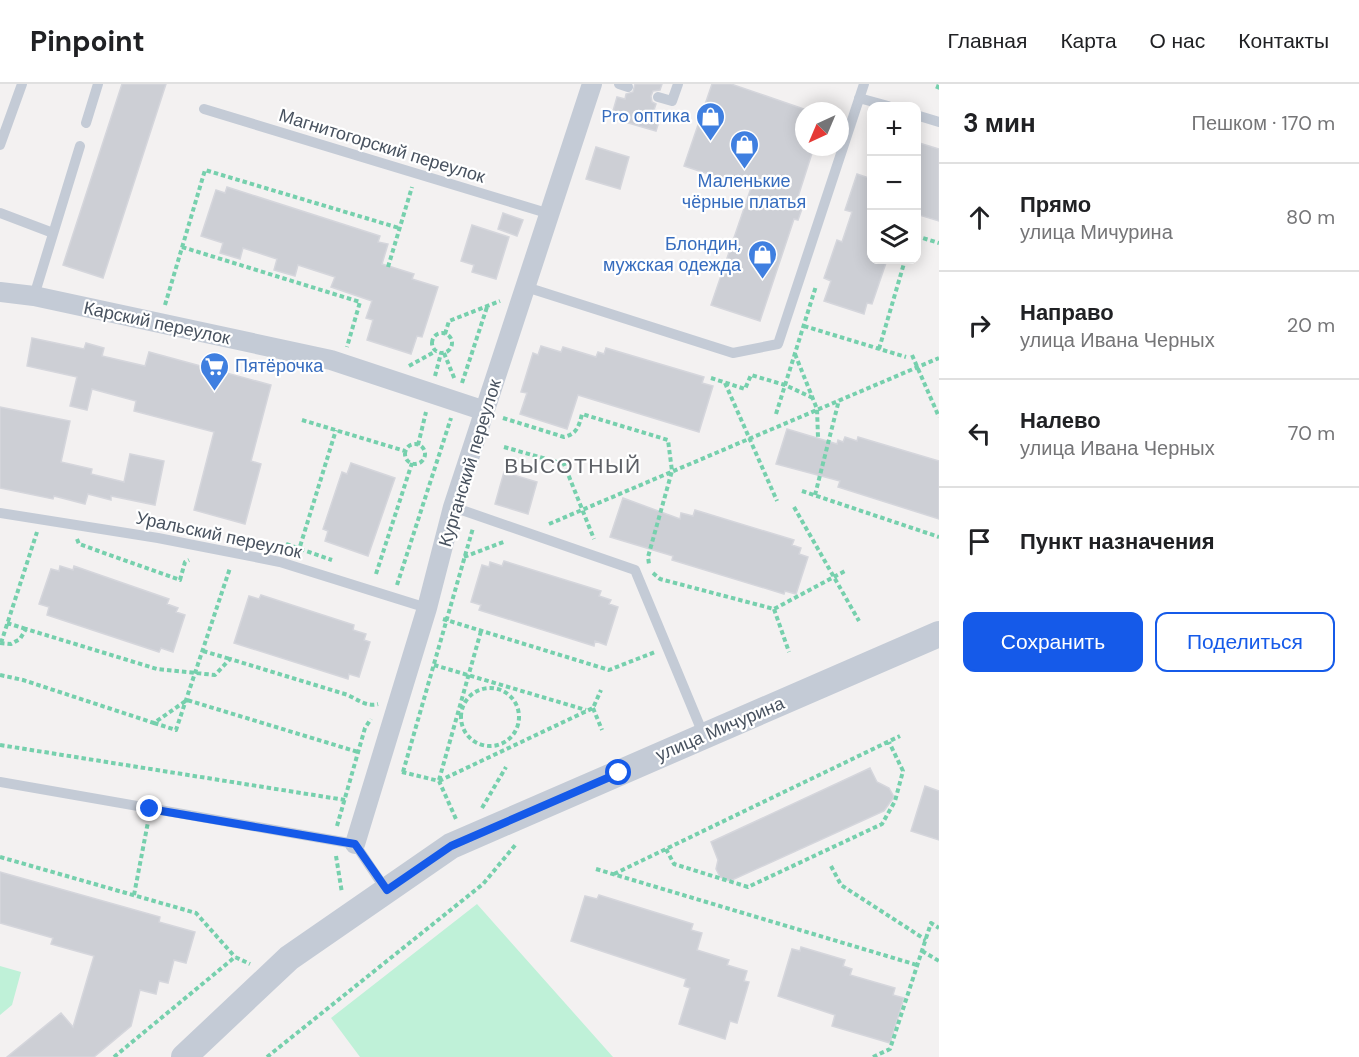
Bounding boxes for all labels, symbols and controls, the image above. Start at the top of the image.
text: Pinpoint [30,23,145,60]
text: Главная [947,27,1027,55]
text: Карта [1060,27,1117,55]
text: О нас [1150,27,1205,55]
text: Контакты [1238,27,1329,55]
shop icon: Pro оптика [695,100,727,142]
north arrow [795,102,849,156]
map controls [867,102,921,264]
button: + [867,102,921,156]
street label: Магнитогорский переулок [276,103,488,189]
place label: Pro оптика [601,104,691,128]
text: 3 мин [963,106,1036,140]
text: Пешком · 170 m [1192,110,1335,136]
shop icon: Маленькие чёрные платья [728,128,760,170]
button: − [867,156,921,210]
place label: Маленькие чёрные платья [682,169,806,214]
text: Прямо [1020,190,1091,219]
icon: ahead [963,201,996,234]
text: 80 m [1286,204,1335,230]
button: layers [867,210,921,264]
text: улица Мичурина [1020,219,1173,245]
place label: Блондин, мужская одежда [603,232,742,277]
shop icon: Блондин, мужская одежда [746,238,778,280]
street label: Карский переулок [82,296,233,350]
text: Направо [1020,298,1114,327]
icon: right [963,309,996,342]
text: 20 m [1287,312,1335,338]
text: улица Ивана Черных [1020,327,1215,353]
supermarket icon: Пятёрочка [198,350,230,392]
place label: Пятёрочка [235,354,324,378]
street label: Курганский переулок [433,376,507,550]
text: Налево [1020,406,1101,435]
icon: left [963,417,996,450]
text: 70 m [1288,420,1335,446]
text: улица Ивана Черных [1020,435,1215,461]
district label: ВЫСОТНЫЙ [504,452,642,480]
street label: Уральский переулок [134,506,304,564]
icon: arrive [963,525,996,558]
text: Пункт назначения [1020,527,1215,556]
button: Сохранить [963,612,1143,672]
button: Поделиться [1155,612,1335,672]
street label: улица Мичурина [652,691,789,767]
route start [605,759,631,785]
route end [136,795,162,821]

